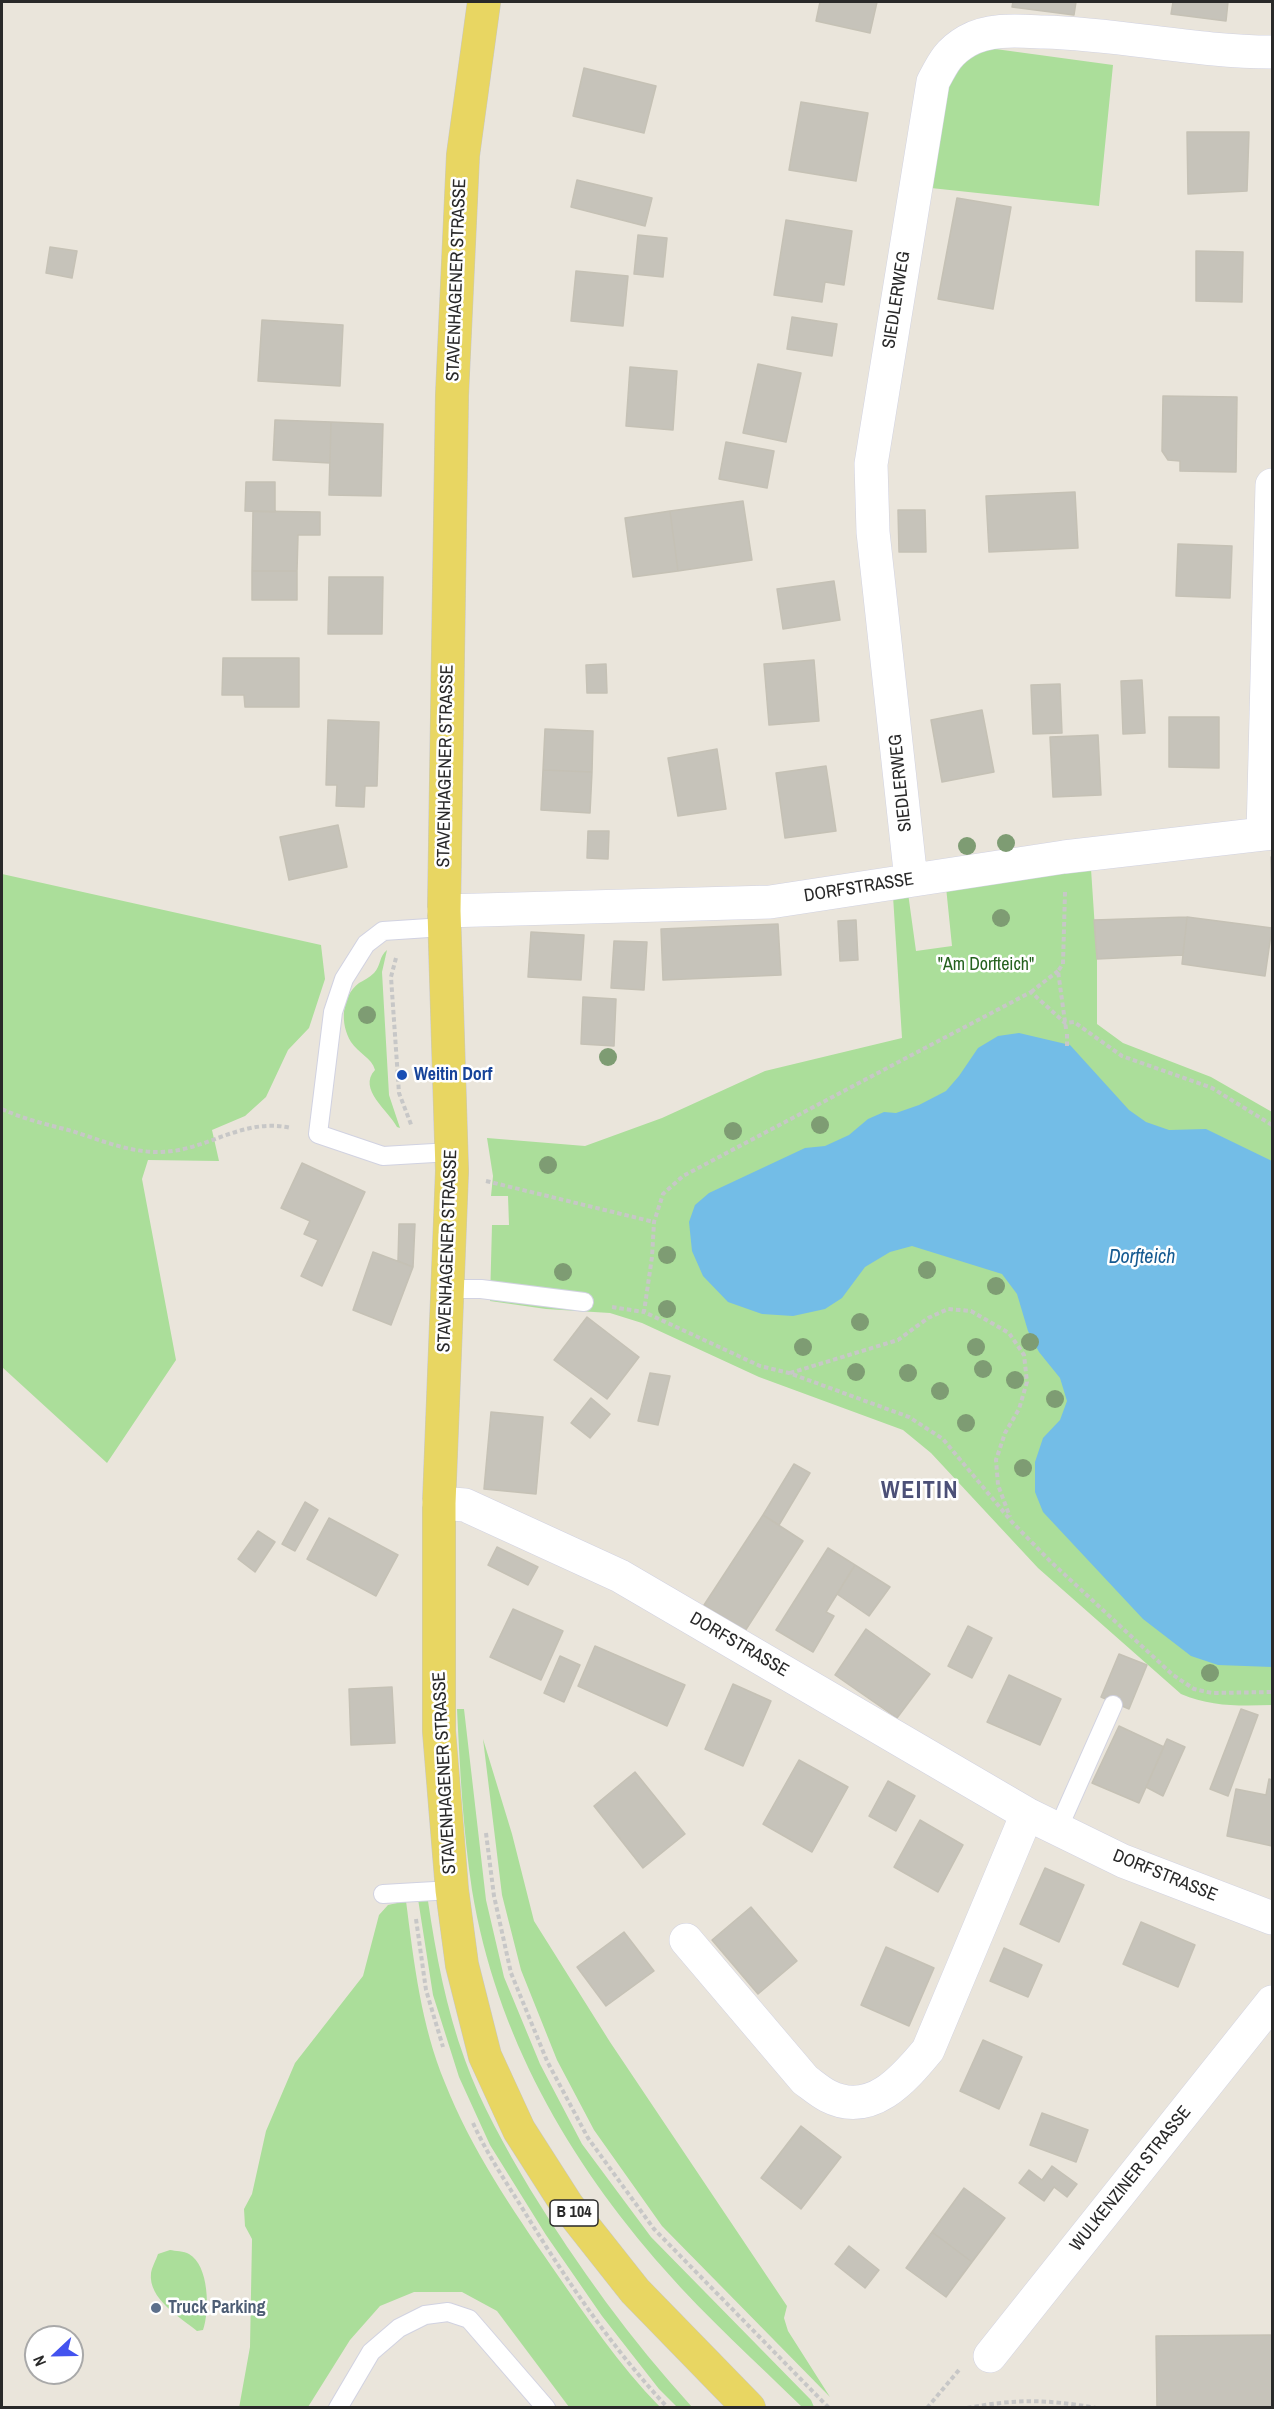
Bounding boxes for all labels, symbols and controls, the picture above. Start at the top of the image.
street label: STAVENHAGENER STRASSE [443,178,471,382]
street label: SIEDLERWEG [879,250,915,350]
street label: STAVENHAGENER STRASSE [433,664,459,868]
street label: SIEDLERWEG [885,733,917,833]
street label: DORFSTRASSE [803,869,915,907]
park label: "Am Dorfteich" [938,954,1034,976]
place label: Weitin Dorf [414,1064,492,1086]
marker: Weitin Dorf [395,1068,409,1082]
street label: STAVENHAGENER STRASSE [434,1149,462,1353]
water label: Dorfteich [1109,1246,1175,1270]
district label: WEITIN [881,1478,959,1506]
street label: DORFSTRASSE [686,1608,792,1682]
street label: STAVENHAGENER STRASSE [429,1671,461,1875]
street label: DORFSTRASSE [1110,1845,1220,1907]
street label: WULKENZINER STRASSE [1066,2102,1196,2256]
road number: B 104 [550,2200,598,2226]
place label: Truck Parking [168,2297,266,2319]
marker: Truck Parking [149,2301,163,2315]
north arrow [24,2325,84,2385]
text: N [27,2352,51,2370]

